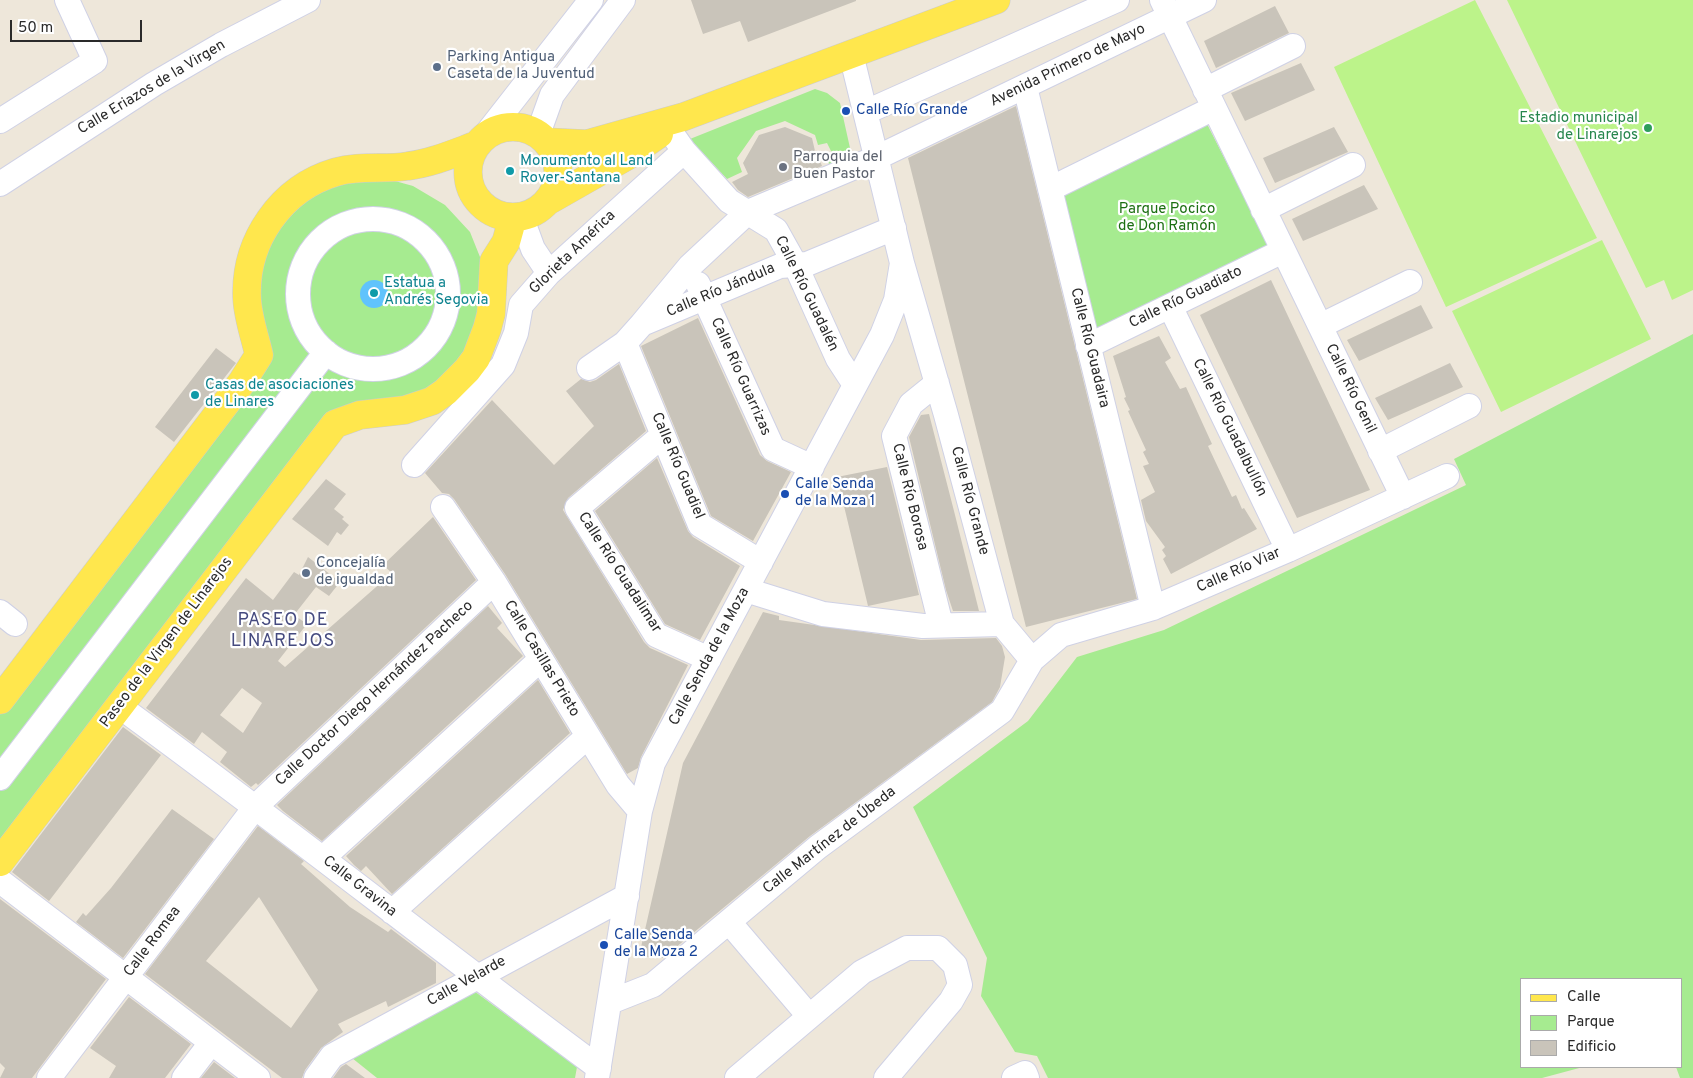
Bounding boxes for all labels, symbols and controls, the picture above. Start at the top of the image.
scale bar [12,10,145,42]
text: 50 m [18,19,53,38]
street label: Avenida Primero de Mayo [987,21,1149,111]
street label: Calle Eriazos de la Virgen [75,37,229,139]
place label: Parking Antigua Caseta de la Juventud [447,49,595,84]
marker: Parking Antigua Caseta de la Juventud [431,61,443,73]
place label: Calle Río Grande [856,102,968,120]
marker: Calle Río Grande [840,105,852,117]
place label: Estadio municipal de Linarejos [1519,110,1638,145]
marker: Estadio municipal de Linarejos [1642,122,1654,134]
place label: Parroquia del Buen Pastor [793,149,883,184]
place label: Monumento al Land Rover-Santana [520,153,653,188]
marker: Parroquia del Buen Pastor [777,161,789,173]
marker: Monumento al Land Rover-Santana [504,165,516,177]
park label: Parque Pocico de Don Ramón [1118,201,1216,236]
street label: Glorieta América [526,207,620,299]
street label: Calle Río Guadalén [770,233,842,355]
street label: Calle Río Jándula [664,260,778,322]
street label: Calle Río Guadiato [1127,263,1245,333]
place label: Estatua a Andrés Segovia [384,275,488,310]
street label: Calle Río Guadaira [1065,286,1113,410]
marker: Estatua a Andrés Segovia [368,287,380,299]
street label: Calle Río Guarrizas [706,315,774,439]
street label: Calle Río Genil [1321,341,1379,437]
street label: Calle Río Guadalbullón [1188,356,1270,500]
place label: Casas de asociaciones de Linares [205,377,354,412]
marker: Casas de asociaciones de Linares [189,389,201,401]
street label: Calle Río Guadiel [646,410,708,522]
street label: Calle Río Borosa [887,442,931,552]
street label: Calle Río Grande [946,445,992,557]
place label: Calle Senda de la Moza 1 [795,476,875,511]
marker: Calle Senda de la Moza 1 [779,488,791,500]
street label: Calle Río Guadalimar [573,509,665,637]
street label: Calle Río Viar [1194,544,1284,598]
street label: Paseo de la Virgen de Linarejos [97,554,237,732]
place label: Concejalía de igualdad [316,555,394,590]
marker: Concejalía de igualdad [300,567,312,579]
street label: Calle Senda de la Moza [666,585,754,729]
street label: Calle Doctor Diego Hernández Pacheco [272,598,478,790]
street label: Calle Casillas Prieto [499,598,583,720]
district label: PASEO DE LINAREJOS [230,610,336,652]
street label: Calle Martínez de Úbeda [760,784,900,898]
street label: Calle Gravina [319,853,399,921]
street label: Calle Romea [121,903,185,981]
place label: Calle Senda de la Moza 2 [614,927,698,962]
marker: Calle Senda de la Moza 2 [598,939,610,951]
street label: Calle Velarde [424,953,510,1011]
legend [1520,978,1683,1068]
text: Calle [1567,988,1601,1007]
text: Parque [1567,1013,1615,1032]
text: Edificio [1567,1038,1616,1057]

